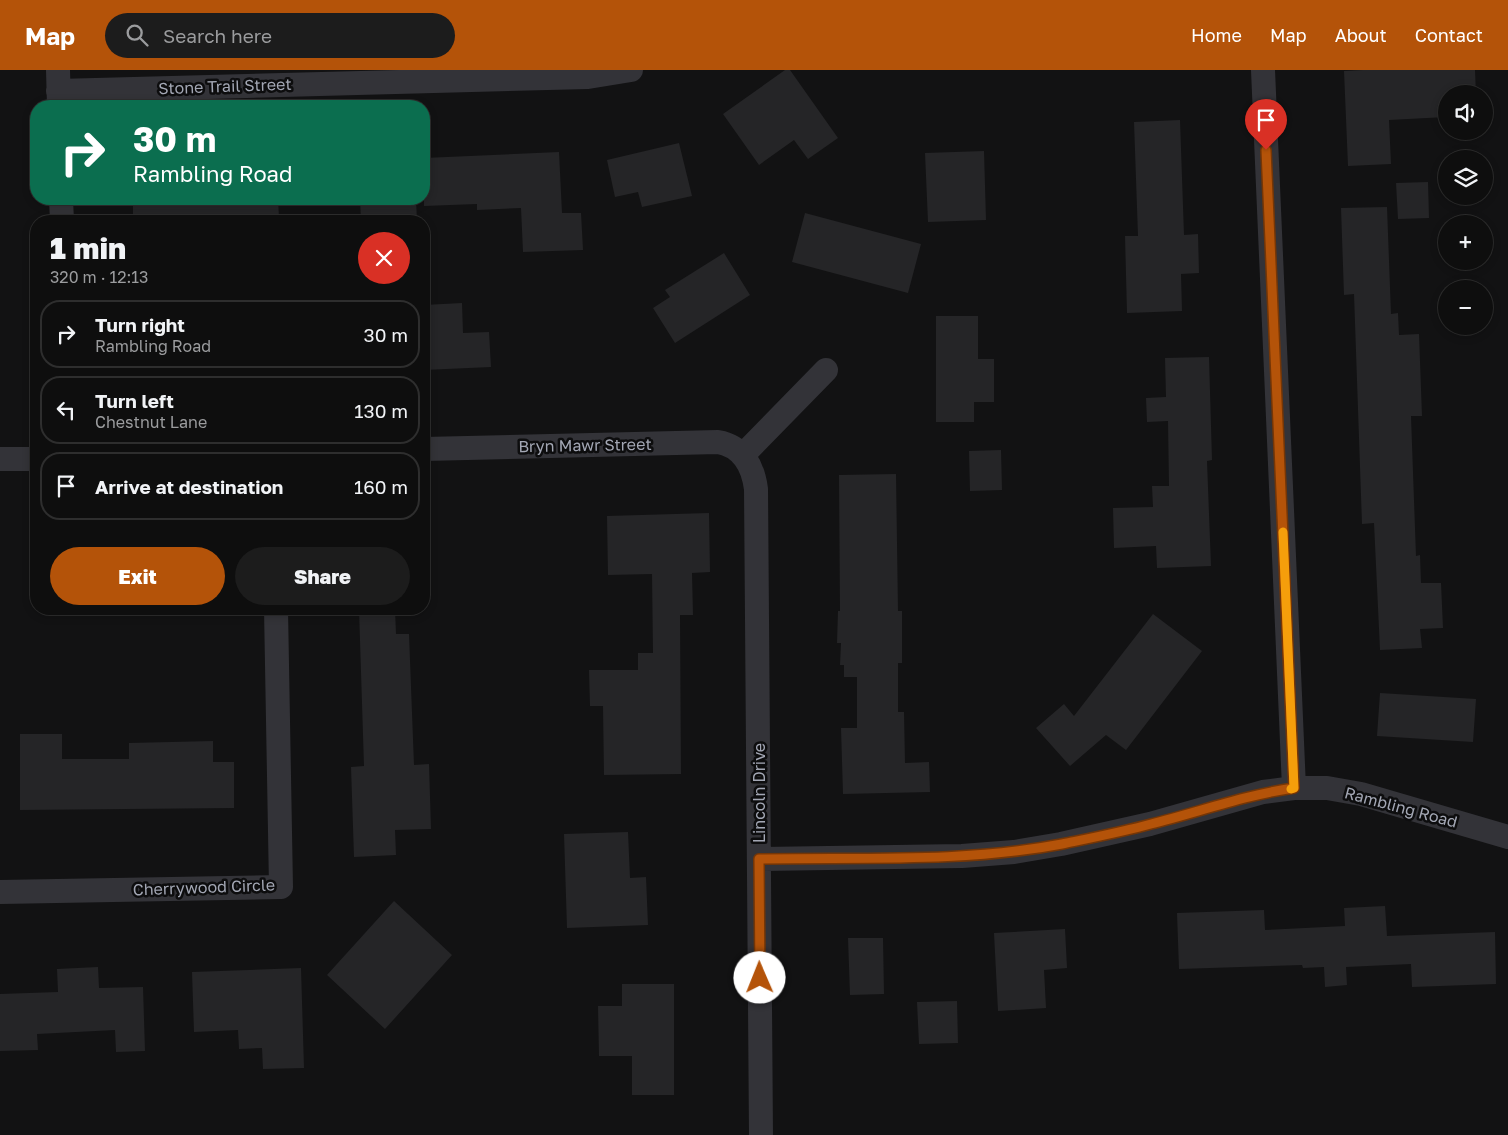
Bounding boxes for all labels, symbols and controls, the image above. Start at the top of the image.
search box [105,13,455,58]
text: Map [25,21,75,50]
icon: search [123,21,151,49]
text: Search here [163,24,272,47]
text: Home [1191,24,1242,46]
text: Map [1270,24,1307,46]
text: About [1335,24,1387,46]
text: Contact [1415,24,1483,46]
street label: Stone Trail Street [158,74,292,98]
map controls [1438,85,1493,335]
button: sound [1438,85,1493,140]
pin [1245,99,1287,150]
icon: arrive [1252,106,1280,134]
text: 30 m [133,118,216,160]
icon: right [50,120,115,185]
button: layers [1438,150,1493,205]
text: Rambling Road [133,160,293,187]
button: + [1438,215,1493,270]
text: 1 min [50,230,126,266]
button: close [358,232,410,284]
text: 320 m · 12:13 [50,267,148,287]
button: − [1438,280,1493,335]
text: Turn right [95,313,185,336]
icon: right [52,320,80,348]
text: 30 m [364,323,408,346]
text: Rambling Road [95,336,211,356]
text: Turn left [95,389,174,412]
icon: left [52,396,80,424]
text: 130 m [354,399,408,422]
text: Chestnut Lane [95,412,207,432]
street label: Bryn Mawr Street [518,434,652,456]
icon: arrive [52,472,80,500]
text: Arrive at destination [95,475,283,498]
text: 160 m [354,475,408,498]
button: Exit [50,547,225,605]
button: Share [235,547,410,605]
street label: Lincoln Drive [749,743,769,843]
street label: Rambling Road [1342,782,1460,832]
street label: Cherrywood Circle [133,875,275,899]
position arrow [733,951,785,1003]

